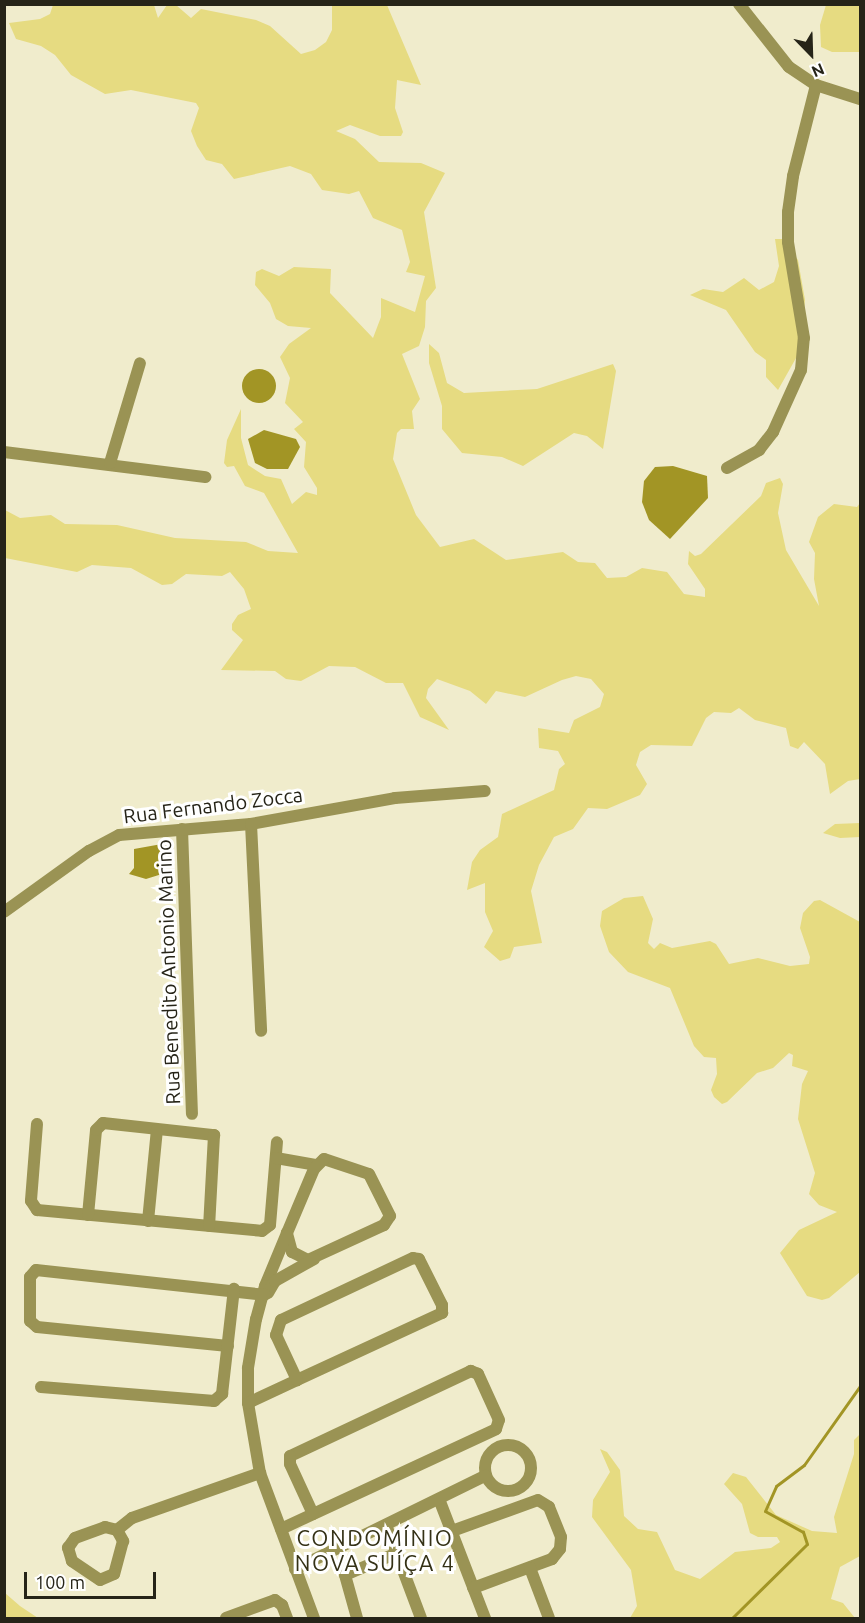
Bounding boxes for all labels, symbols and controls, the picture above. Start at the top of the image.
north arrow [781,24,841,84]
text: N [809,60,827,81]
street label: Rua Fernando Zocca [122,782,304,828]
street label: Rua Benedito Antonio Marino [151,839,185,1105]
district label: CONDOMÍNIO NOVA SUÍÇA 4 [295,1524,455,1576]
scale bar [27,1560,159,1598]
text: 100 m [35,1572,85,1592]

